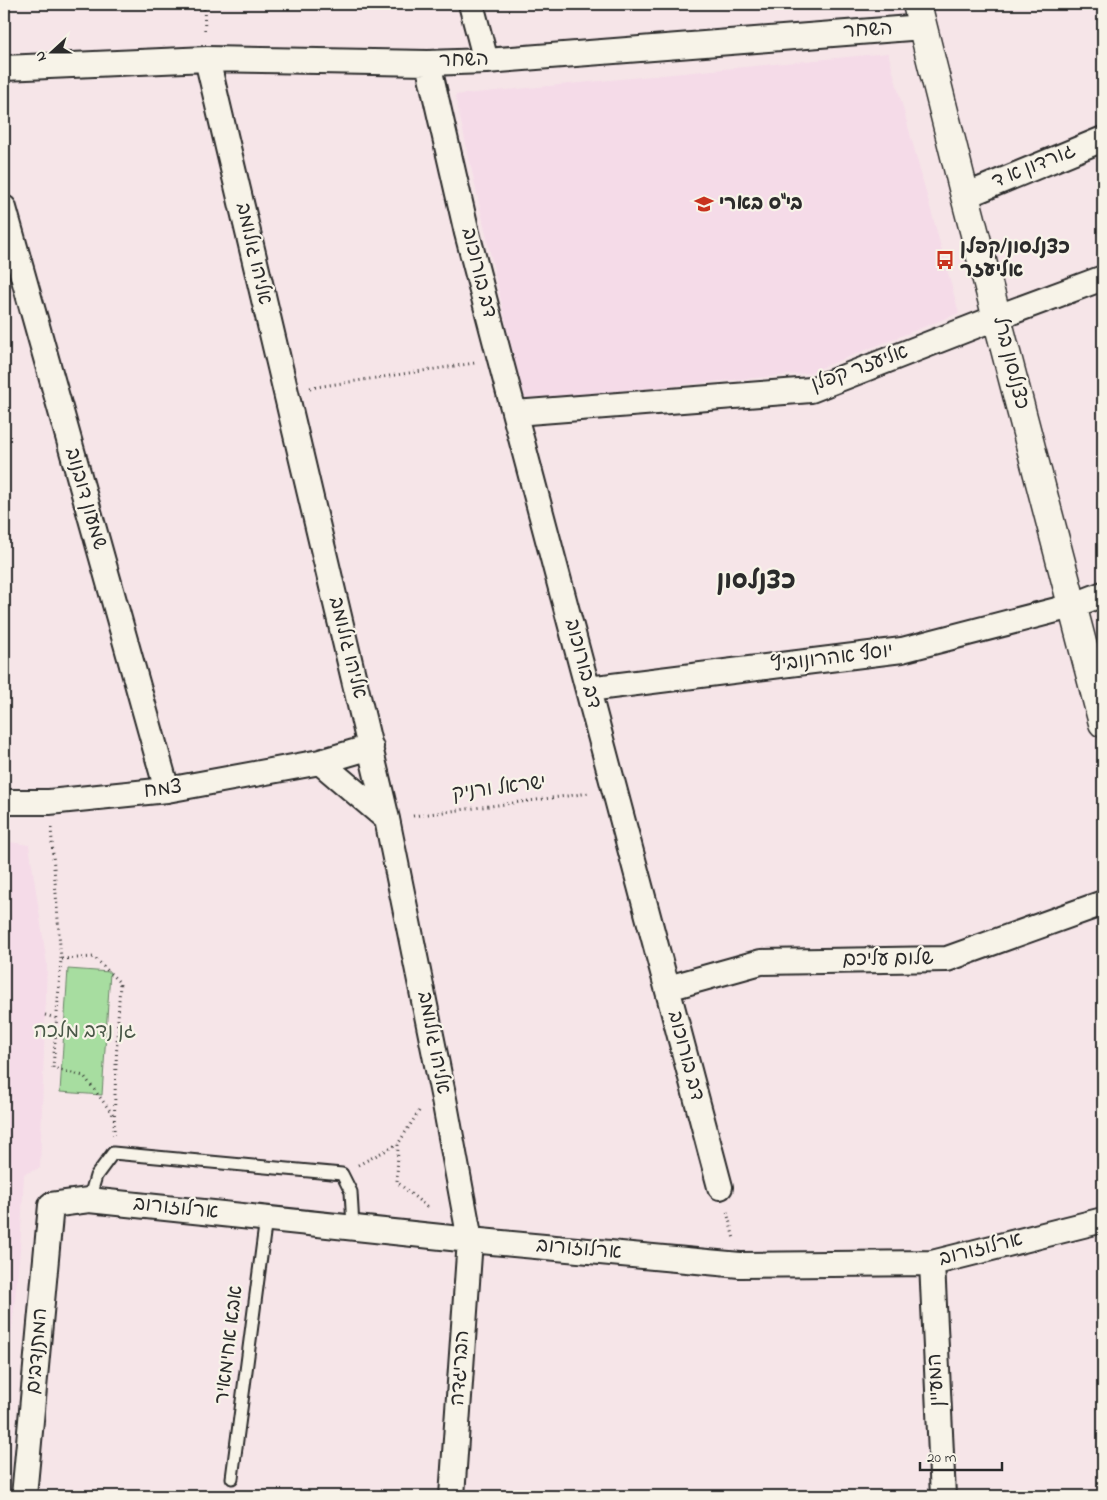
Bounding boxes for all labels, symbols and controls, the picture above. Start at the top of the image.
street label: השחר [842,15,894,47]
north arrow [28,28,78,78]
street label: השחר [439,46,489,76]
text: N [30,48,53,64]
street label: גורדון א ד [988,137,1080,197]
place label: בי"ס בארי [719,190,803,219]
school or university icon: בי"ס בארי [693,193,715,215]
street label: אליהו גולומב [227,200,279,308]
street label: דב בורוכוב [453,225,503,321]
place label: כצנלסון/קפלן אליעזר [960,234,1070,286]
bus stop icon: כצנלסון/קפלן אליעזר [934,249,956,271]
street label: כצנלסון ברל [984,313,1036,413]
street label: אליעזר קפלן [807,338,913,400]
street label: שמעון דובנוב [57,445,114,554]
district label: כצנלסון [716,564,796,600]
street label: אליהו גולומב [320,594,374,702]
street label: דב בורוכוב [556,616,608,712]
street label: יוסף אהרונוביץ [769,637,895,681]
street label: ישראל ורניק [450,769,548,809]
street label: צמח [142,773,184,807]
street label: שלום עליכם [842,945,934,975]
street label: אליהו גולומב [409,989,457,1097]
street label: דב בורוכוב [659,1008,711,1104]
park label: גן נדב מלכה [34,1018,136,1047]
street label: ארלוזורוב [132,1190,220,1228]
street label: ארלוזורוב [936,1226,1026,1274]
street label: ארלוזורוב [535,1232,623,1268]
street label: אבא אחימאיר [208,1284,252,1406]
street label: המתנדבים [20,1307,56,1395]
street label: הבריגדה [444,1329,478,1407]
street label: המעיין [921,1353,953,1407]
scale bar [920,1440,1002,1472]
text: 20 m [927,1447,957,1469]

